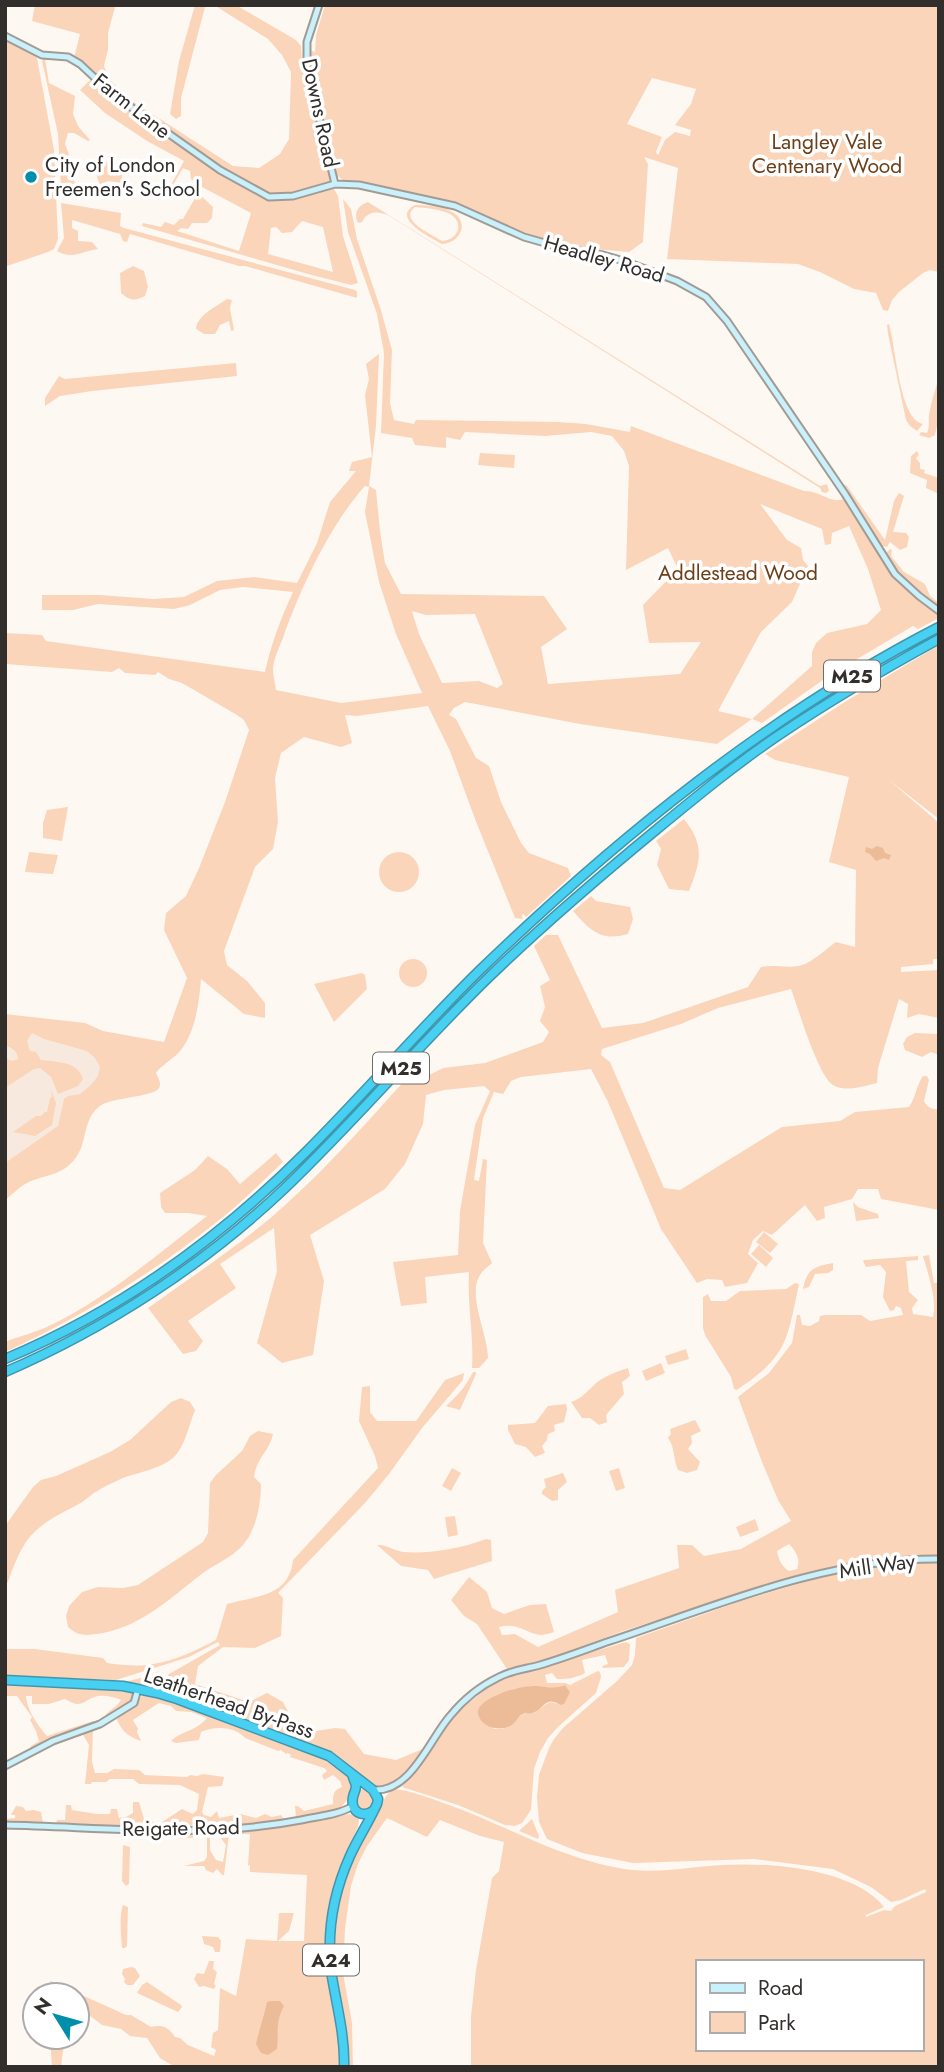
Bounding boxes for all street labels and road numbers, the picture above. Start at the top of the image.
street label: Downs Road [294,56,346,170]
street label: Farm Lane [87,66,177,146]
street label: Headley Road [540,227,668,291]
road number: M25 [824,660,880,692]
road number: M25 [373,1052,429,1084]
street label: Mill Way [837,1546,918,1586]
street label: Leatherhead By-Pass [140,1660,318,1746]
street label: Reigate Road [122,1812,240,1844]
road number: A24 [303,1944,359,1976]

